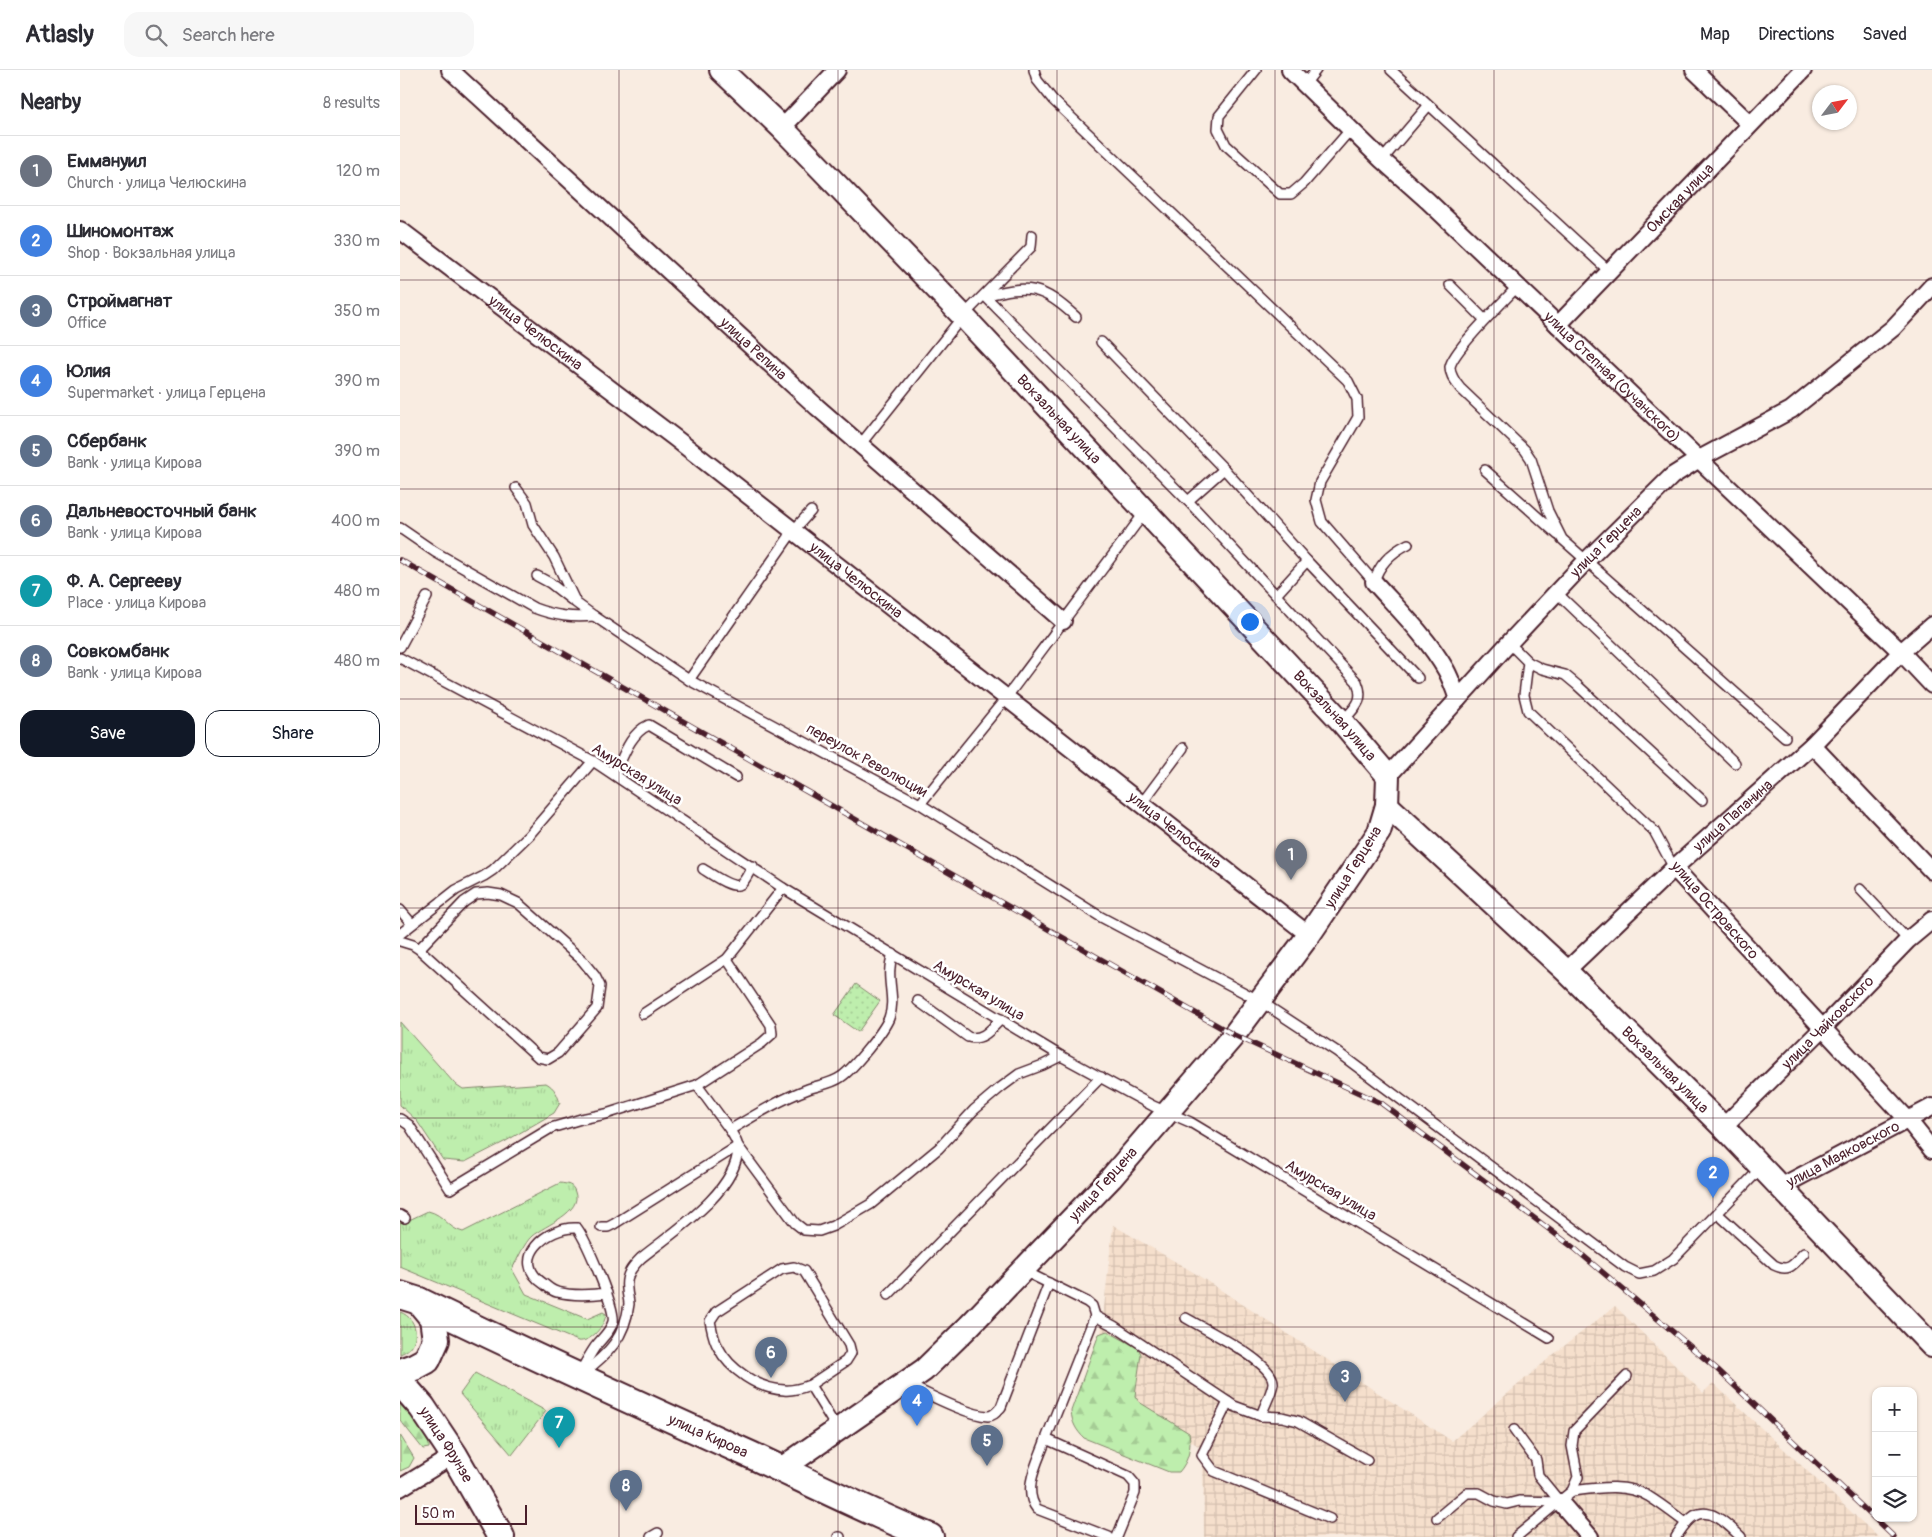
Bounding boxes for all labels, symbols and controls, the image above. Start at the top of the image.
search box [124,12,474,57]
text: Atlasly [25,20,94,49]
icon: search [142,21,170,49]
text: Search here [182,23,275,47]
text: Map [1700,23,1730,46]
text: Directions [1758,23,1834,46]
text: Saved [1862,23,1907,46]
north arrow [1812,85,1857,130]
text: Nearby [20,89,81,116]
text: 8 results [323,93,380,113]
text: Еммануил [67,149,147,173]
street label: Омская улица [1642,160,1718,237]
text: 1 [33,161,39,181]
text: 120 m [336,161,380,181]
text: Church · улица Челюскина [67,173,247,193]
text: Шиномонтаж [67,219,173,243]
text: 2 [32,231,40,251]
text: 330 m [334,231,380,251]
text: Shop · Вокзальная улица [67,243,235,263]
text: Строймагнат [67,289,172,313]
street label: улица Челюскина [484,291,586,375]
text: 3 [32,301,40,321]
text: 350 m [334,301,380,321]
street label: улица Степная (Сучанского) [1539,307,1684,447]
text: Office [67,313,107,333]
street label: улица Репина [715,313,791,385]
text: Юлия [67,359,111,383]
text: 4 [31,371,41,391]
text: 390 m [334,371,380,391]
street label: Вокзальная улица [1012,371,1105,468]
text: Supermarket · улица Герцена [67,383,266,403]
text: Сбербанк [67,429,147,453]
text: 5 [32,441,40,461]
text: 390 m [334,441,380,461]
text: Bank · улица Кирова [67,453,202,473]
text: Дальневосточный банк [67,499,257,523]
street label: улица Герцена [1566,502,1646,583]
text: 6 [31,511,41,531]
text: 400 m [331,511,380,531]
text: Bank · улица Кирова [67,523,202,543]
street label: улица Челюскина [805,537,906,623]
text: Ф. А. Сергееву [67,569,181,593]
text: 7 [32,581,40,601]
text: 480 m [334,581,380,601]
text: Place · улица Кирова [67,593,206,613]
your location [1237,609,1263,635]
text: Совкомбанк [67,639,170,663]
text: 8 [32,651,40,671]
text: 480 m [334,651,380,671]
text: Bank · улица Кирова [67,663,202,683]
street label: Вокзальная улица [1289,667,1380,765]
button: Save [20,710,195,757]
button: Share [205,710,380,757]
street label: переулок Революции [803,719,931,802]
street label: Амурская улица [588,739,685,810]
street label: улица Папанина [1689,776,1777,857]
street label: улица Челюскина [1123,787,1225,873]
street label: улица Герцена [1320,823,1386,913]
pin: 1 [1275,839,1307,880]
street label: улица Островского [1666,857,1762,963]
street label: Амурская улица [930,956,1028,1025]
street label: улица Чайковского [1777,972,1878,1074]
street label: Вокзальная улица [1617,1022,1713,1117]
street label: улица Маяковского [1782,1117,1903,1192]
street label: улица Герцена [1064,1143,1142,1226]
street label: Амурская улица [1282,1156,1380,1225]
pin: 2 [1697,1157,1729,1198]
pin: 6 [755,1337,787,1378]
pin: 3 [1329,1361,1361,1402]
pin: 4 [901,1385,933,1426]
map controls [1872,1387,1917,1522]
button: + [1872,1387,1917,1432]
street label: улица Фрунзе [414,1402,477,1487]
pin: 7 [543,1407,575,1448]
street label: улица Кирова [664,1410,751,1462]
pin: 5 [971,1425,1003,1466]
button: − [1872,1432,1917,1477]
pin: 8 [610,1470,642,1511]
button: layers [1872,1477,1917,1522]
scale bar [415,1502,528,1525]
text: 50 m [422,1505,455,1522]

